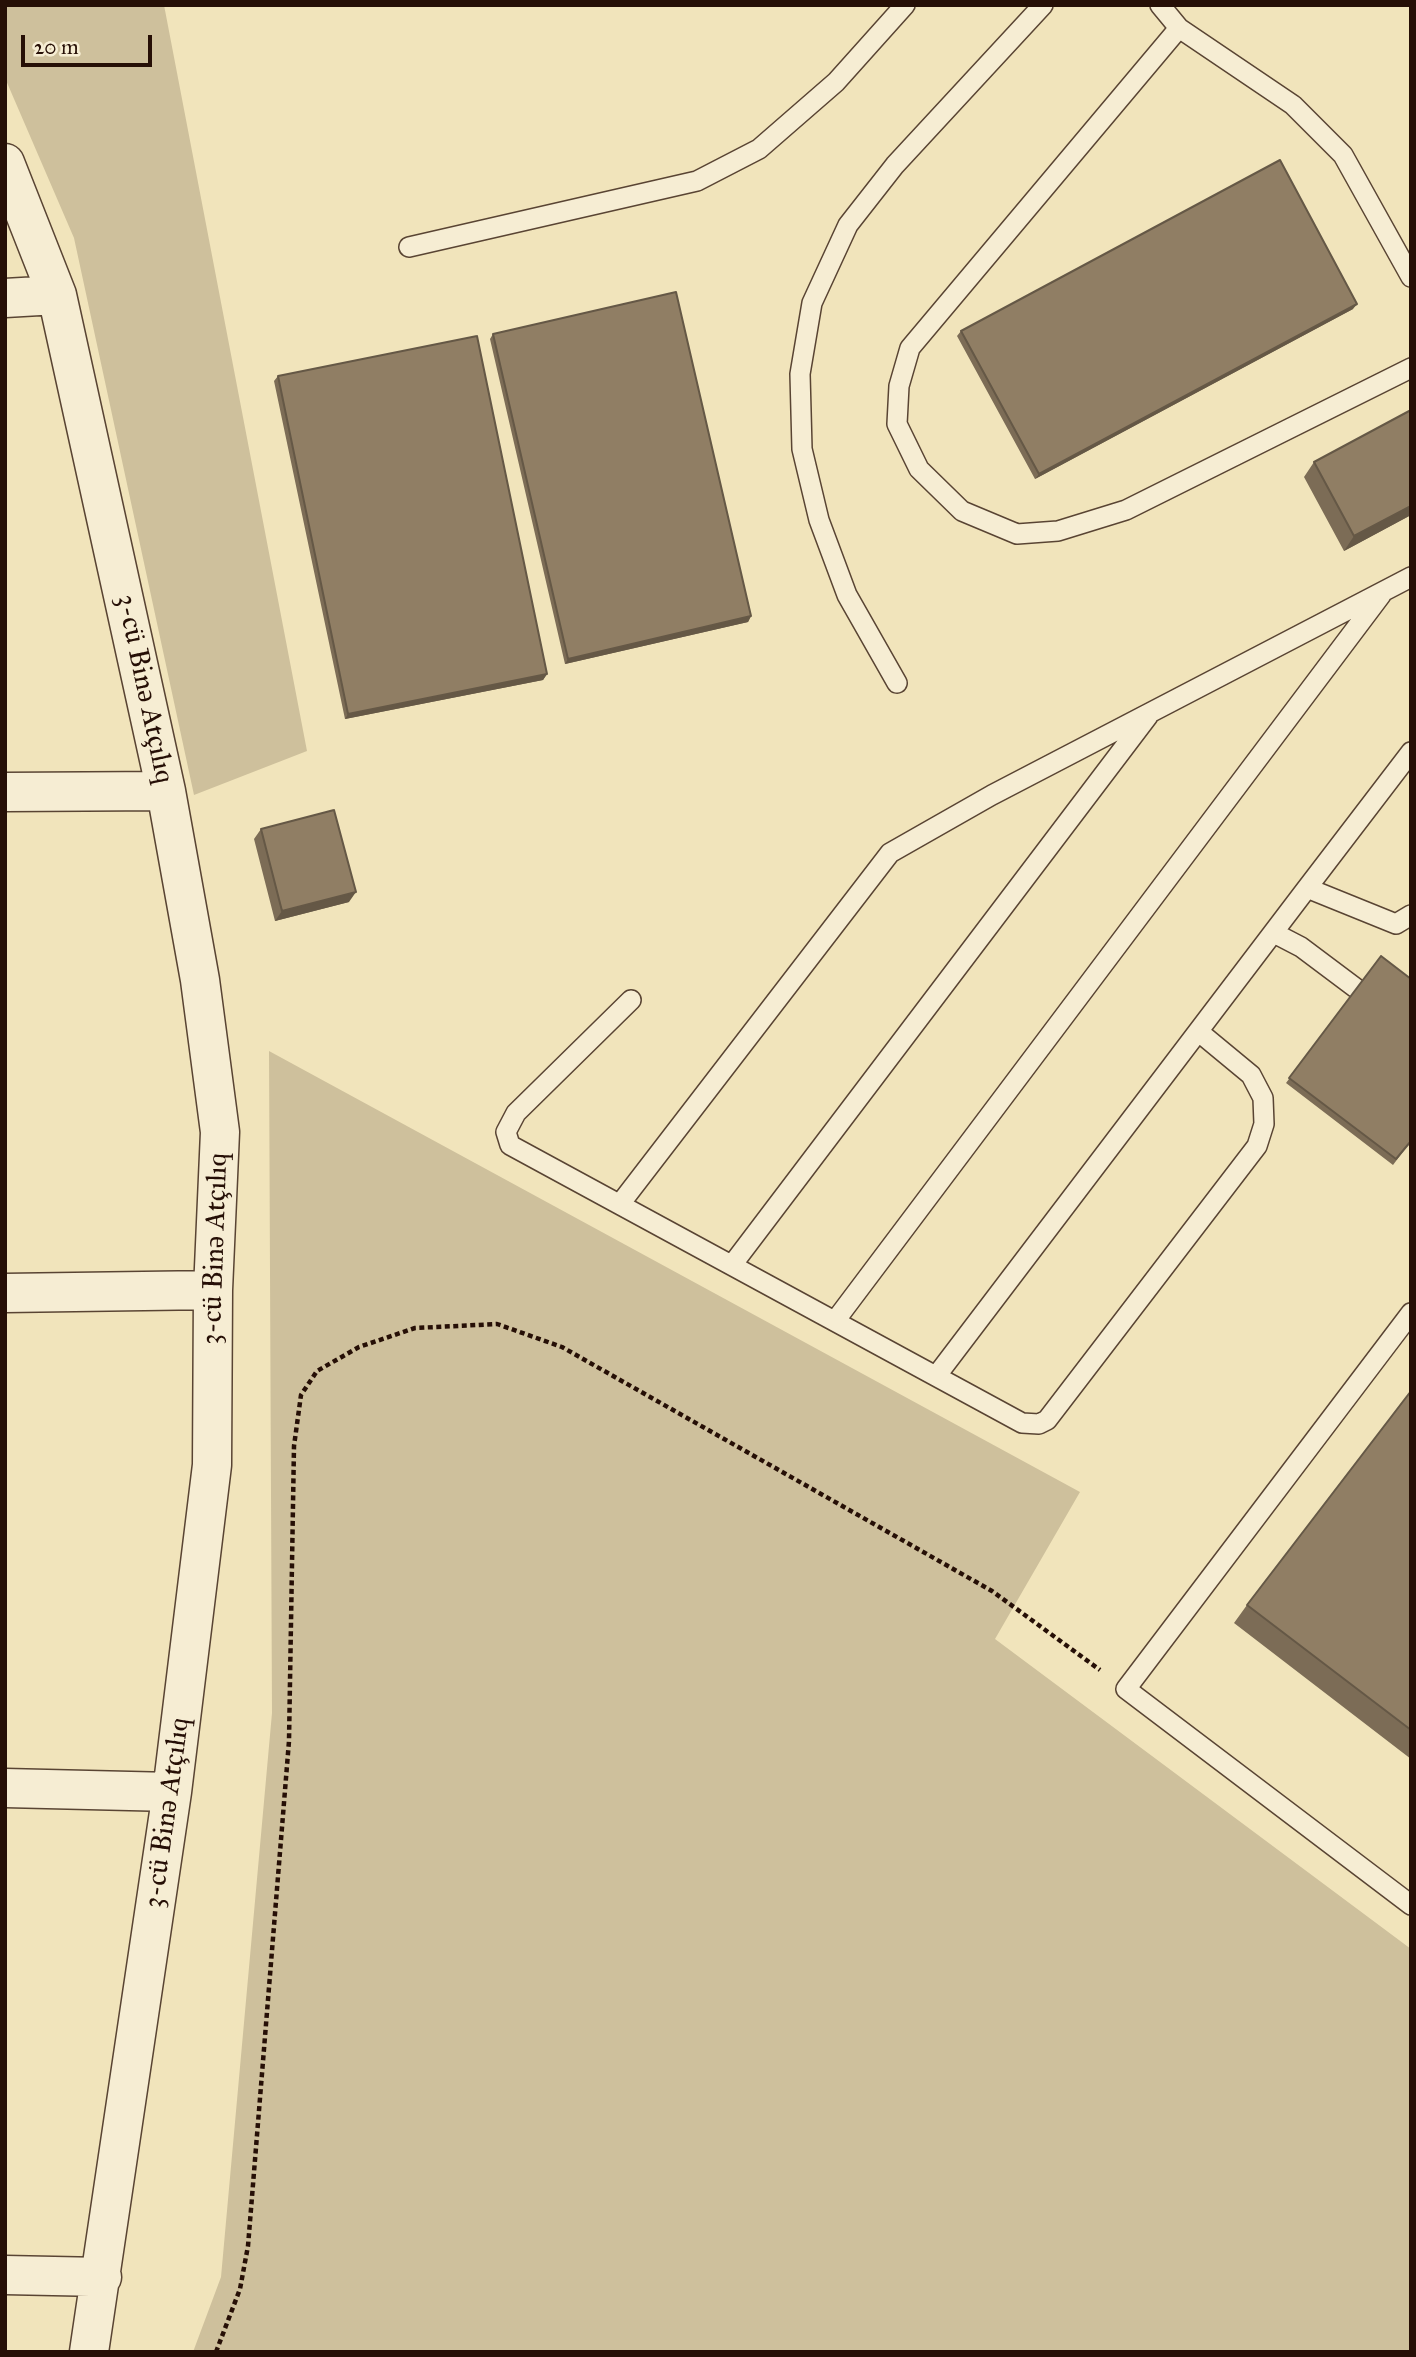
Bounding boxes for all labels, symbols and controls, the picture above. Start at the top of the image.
scale bar [24,21,156,65]
text: 20 m [34,34,79,60]
street label: 3-cü Binə Atçılıq [108,592,180,786]
street label: 3-cü Binə Atçılıq [196,1153,236,1345]
street label: 3-cü Binə Atçılıq [138,1716,198,1910]

